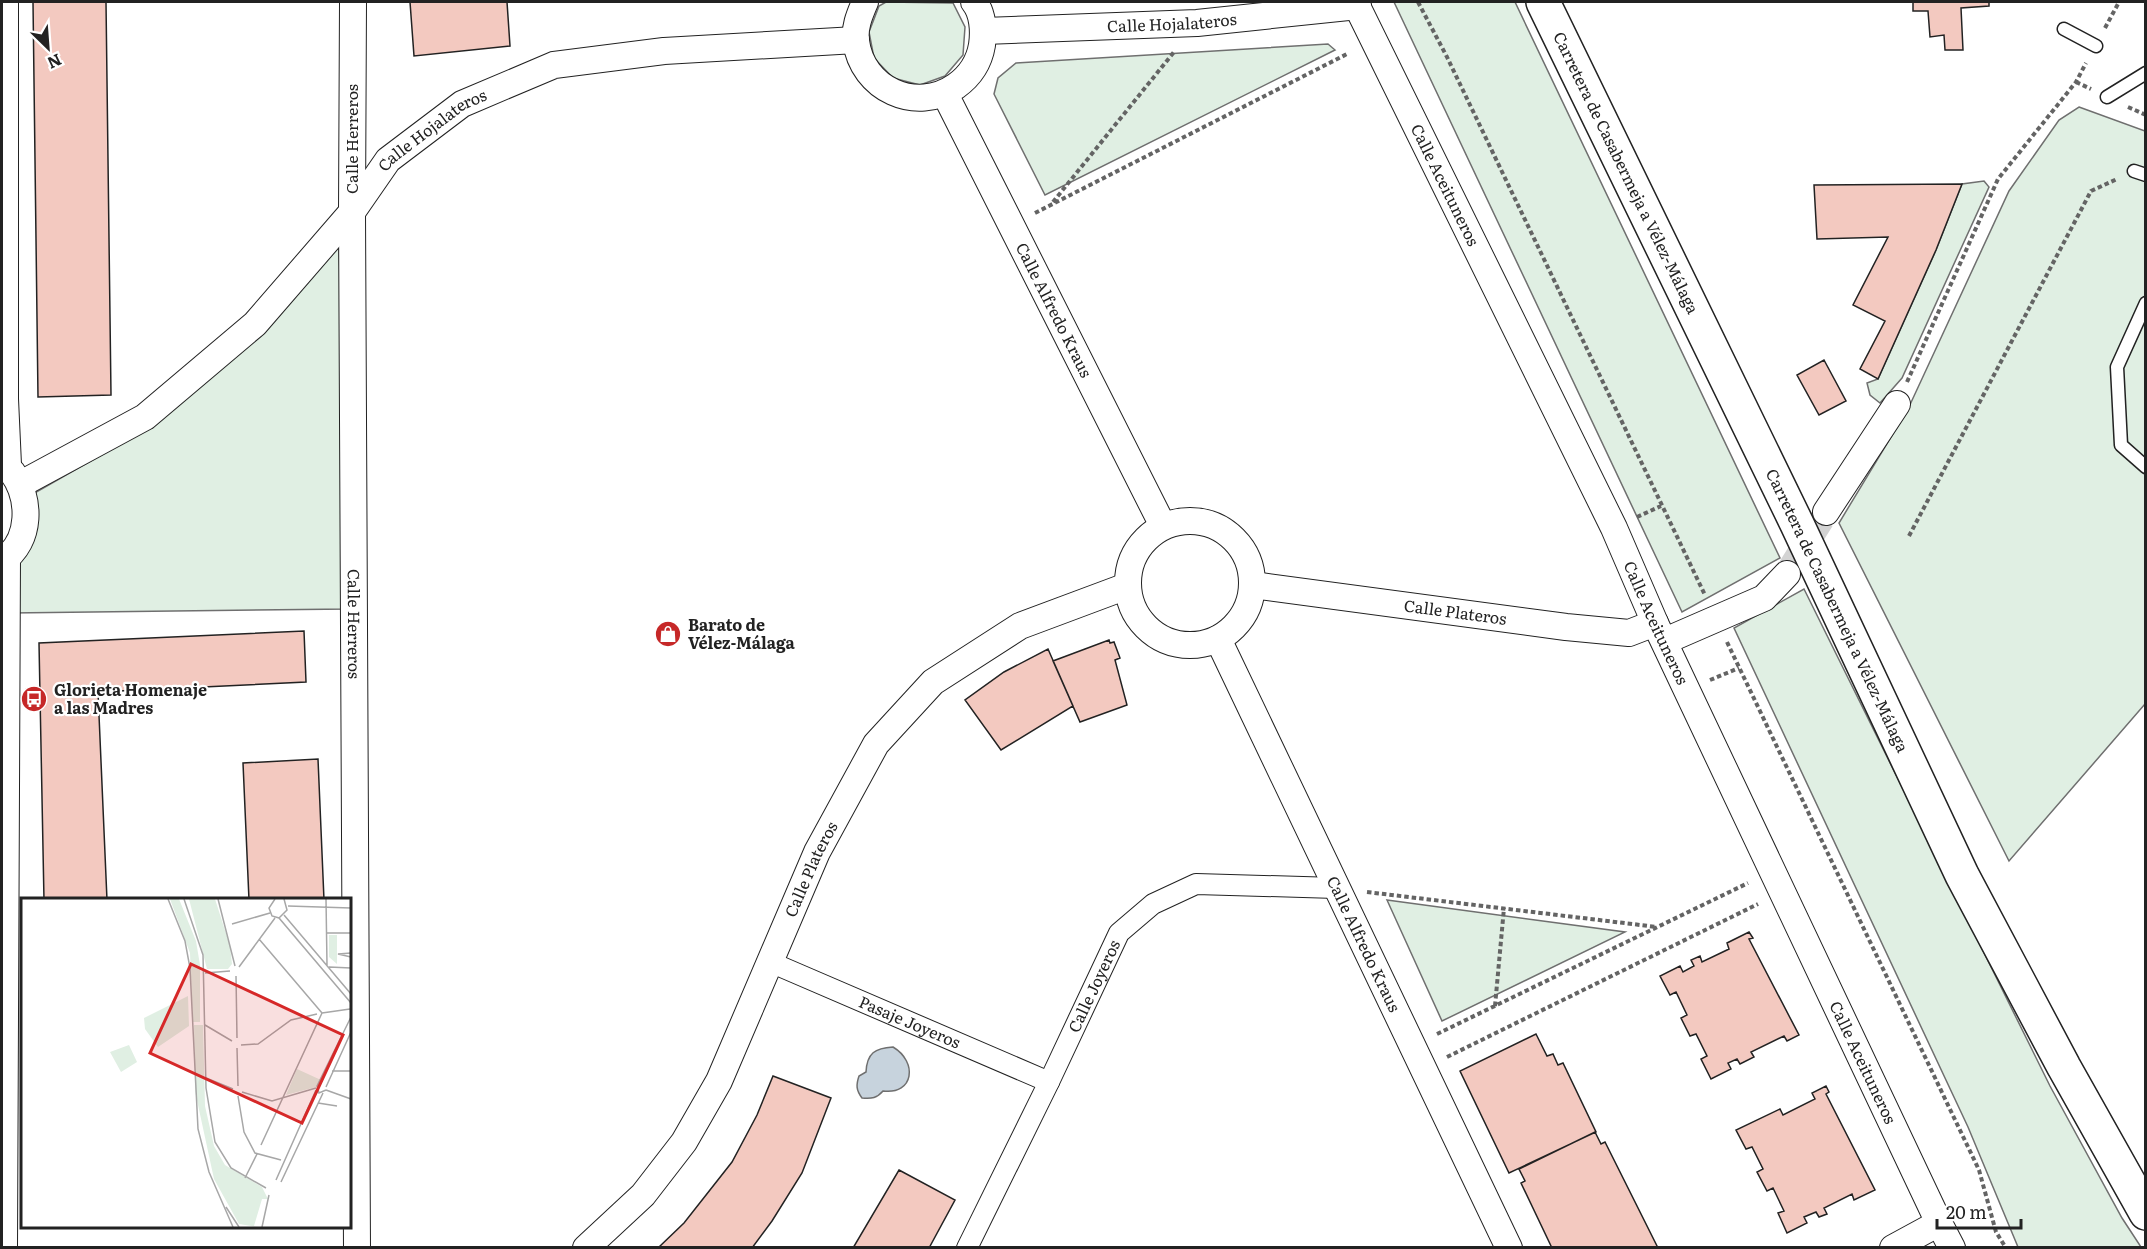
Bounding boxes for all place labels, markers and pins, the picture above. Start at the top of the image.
place label: Barato de Vélez-Málaga [688,612,796,654]
shop icon: Barato de Vélez-Málaga [653,619,683,649]
place label: Glorieta Homenaje a las Madres [54,677,207,719]
bus stop icon: Glorieta Homenaje a las Madres [19,684,49,714]

